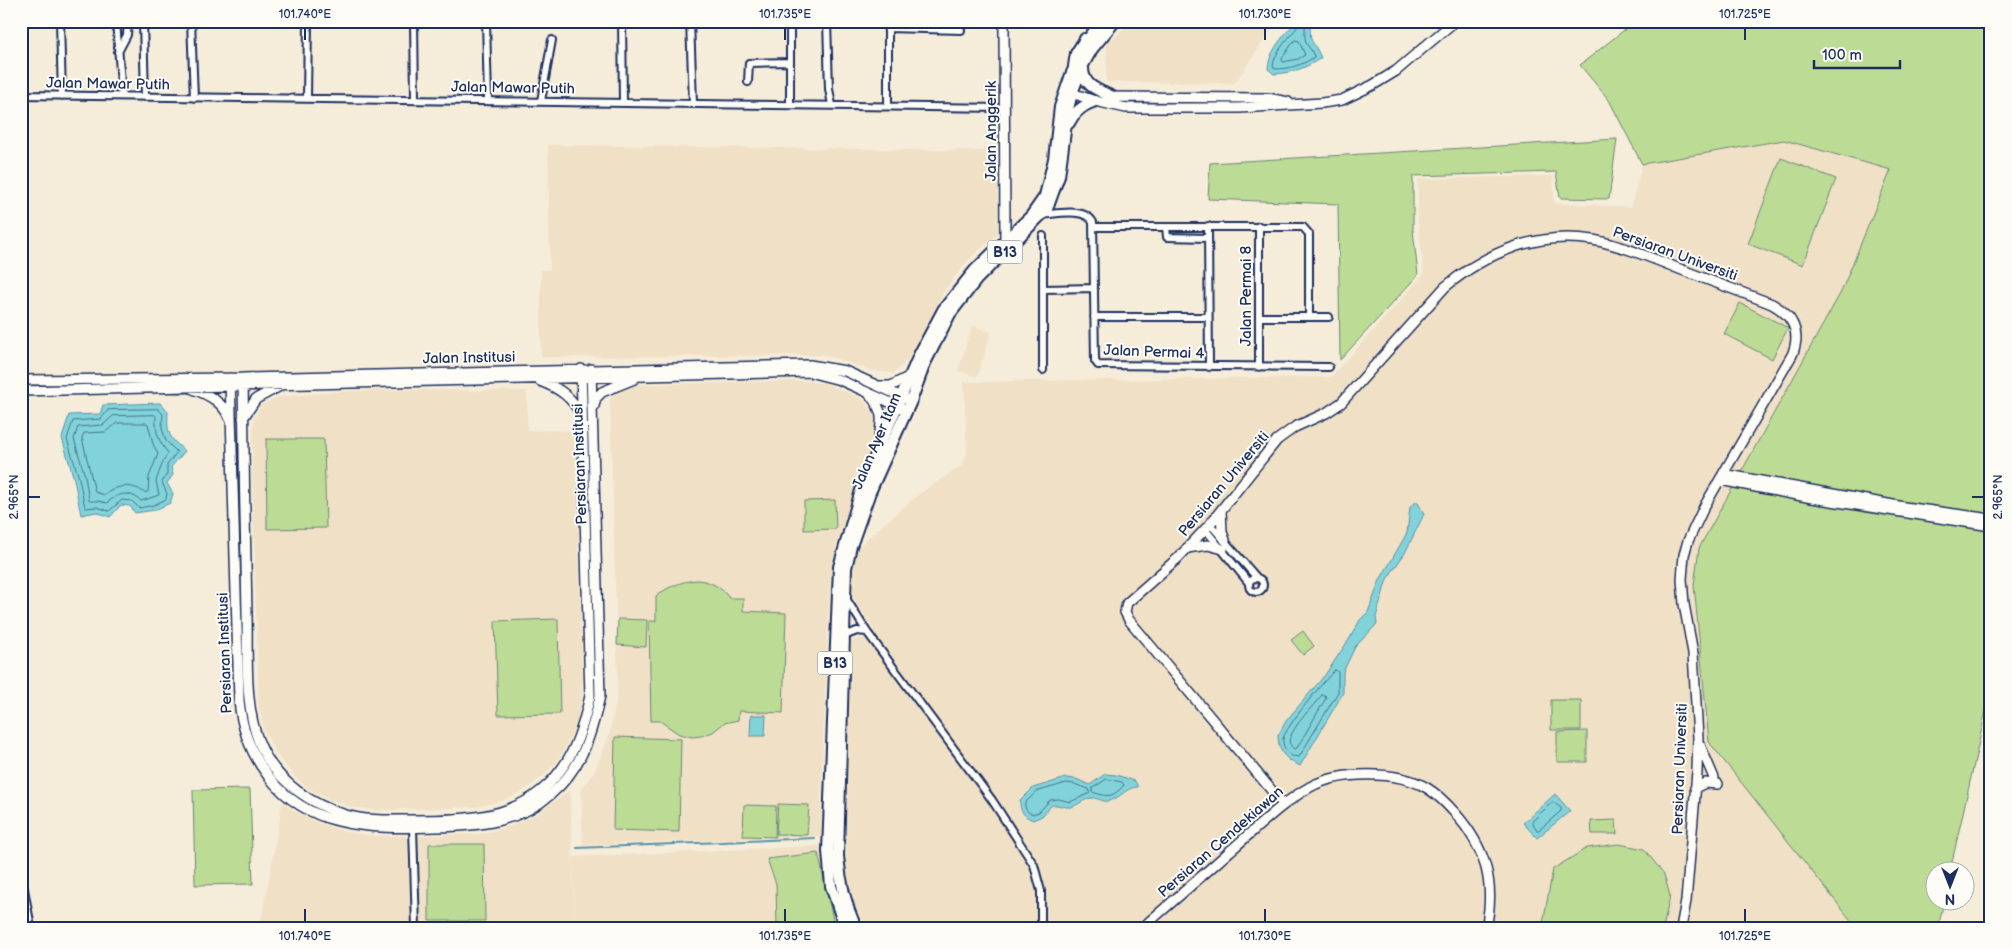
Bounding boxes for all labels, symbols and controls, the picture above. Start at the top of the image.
text: 101.740°E [279,7,331,22]
text: 101.735°E [759,7,811,22]
text: 101.730°E [1239,7,1291,22]
text: 101.725°E [1719,7,1771,22]
scale bar [1814,38,1901,70]
text: 100 m [1822,46,1862,65]
street label: Jalan Mawar Putih [46,73,170,95]
street label: Jalan Mawar Putih [451,77,575,99]
street label: Jalan Anggerik [982,80,1001,181]
street label: Persiaran Universiti [1610,223,1740,285]
road number: B13 [988,240,1022,264]
street label: Jalan Permai 8 [1237,245,1256,346]
street label: Jalan Permai 4 [1103,341,1205,363]
street label: Jalan Institusi [422,348,516,368]
street label: Jalan Ayer Itam [848,390,906,492]
street label: Persiaran Institusi [568,403,592,525]
street label: Persiaran Universiti [1174,428,1274,540]
text: 2.965°N [7,475,22,519]
text: 2.965°N [1991,475,2006,519]
street label: Persiaran Institusi [213,592,237,714]
road number: B13 [818,651,852,674]
street label: Persiaran Universiti [1668,703,1692,835]
street label: Persiaran Cendekiawan [1154,782,1288,902]
north arrow [1924,862,1974,912]
text: N [1945,890,1955,907]
text: 101.740°E [279,929,331,944]
text: 101.735°E [759,929,811,944]
text: 101.730°E [1239,929,1291,944]
text: 101.725°E [1719,929,1771,944]

